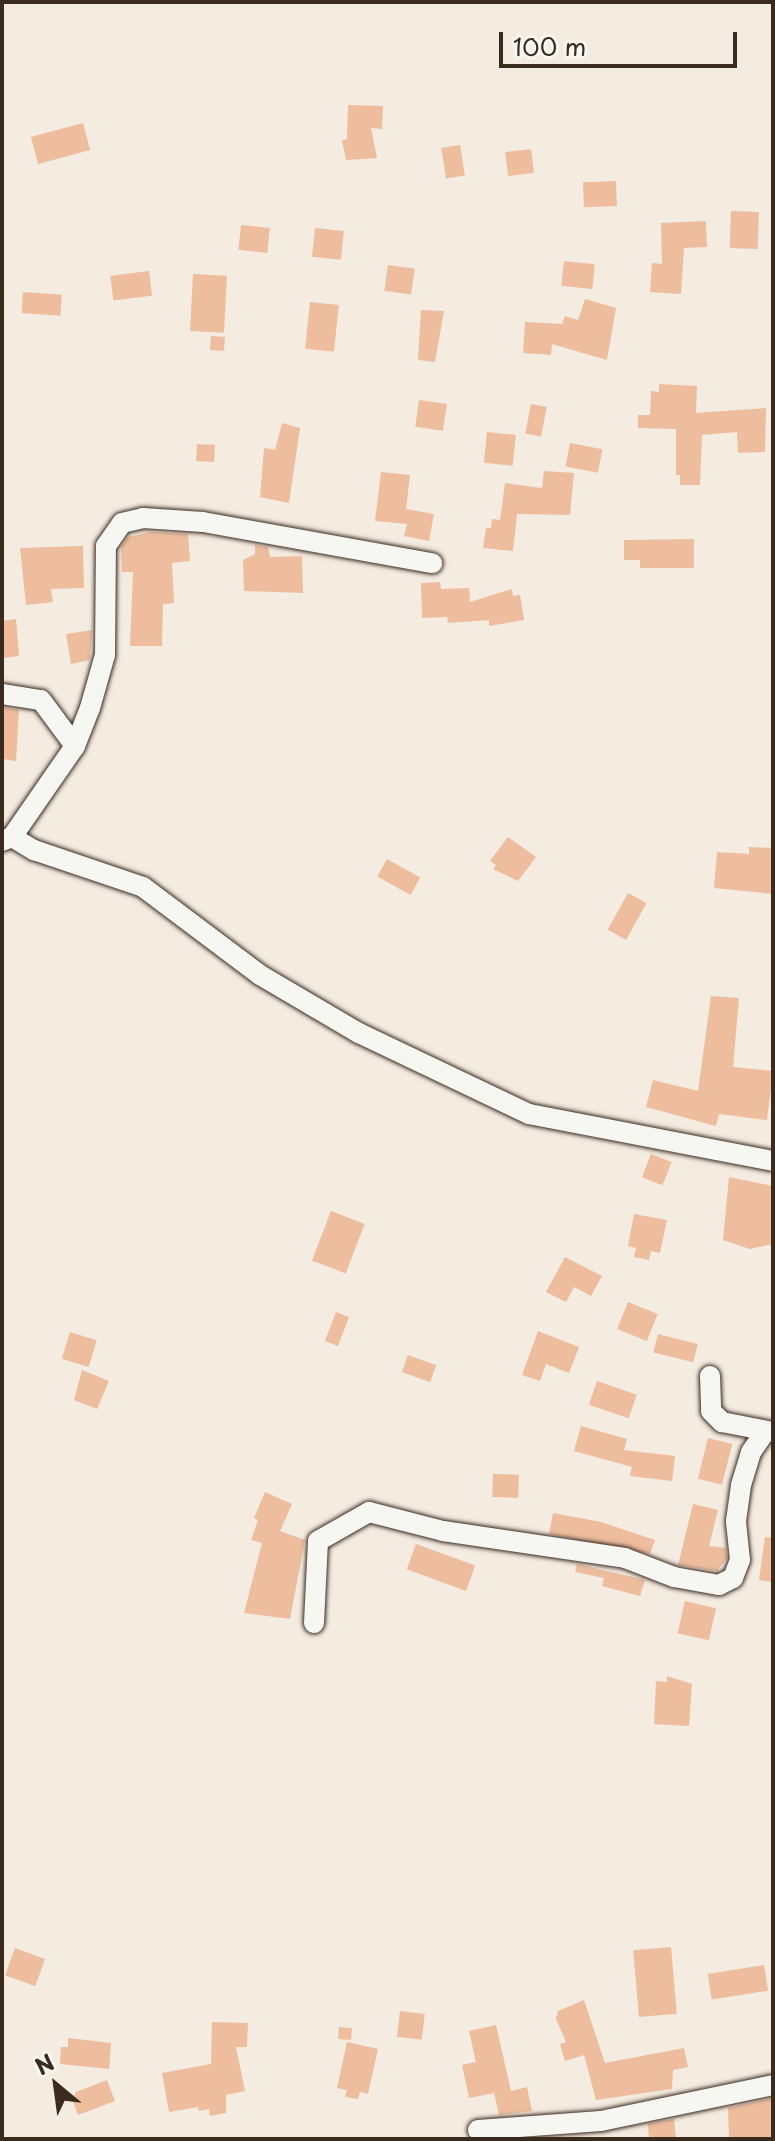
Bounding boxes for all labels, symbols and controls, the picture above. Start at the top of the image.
scale bar [503,16,741,66]
text: 100 m [513,28,586,64]
north arrow [16,2045,96,2125]
text: N [28,2045,60,2082]

